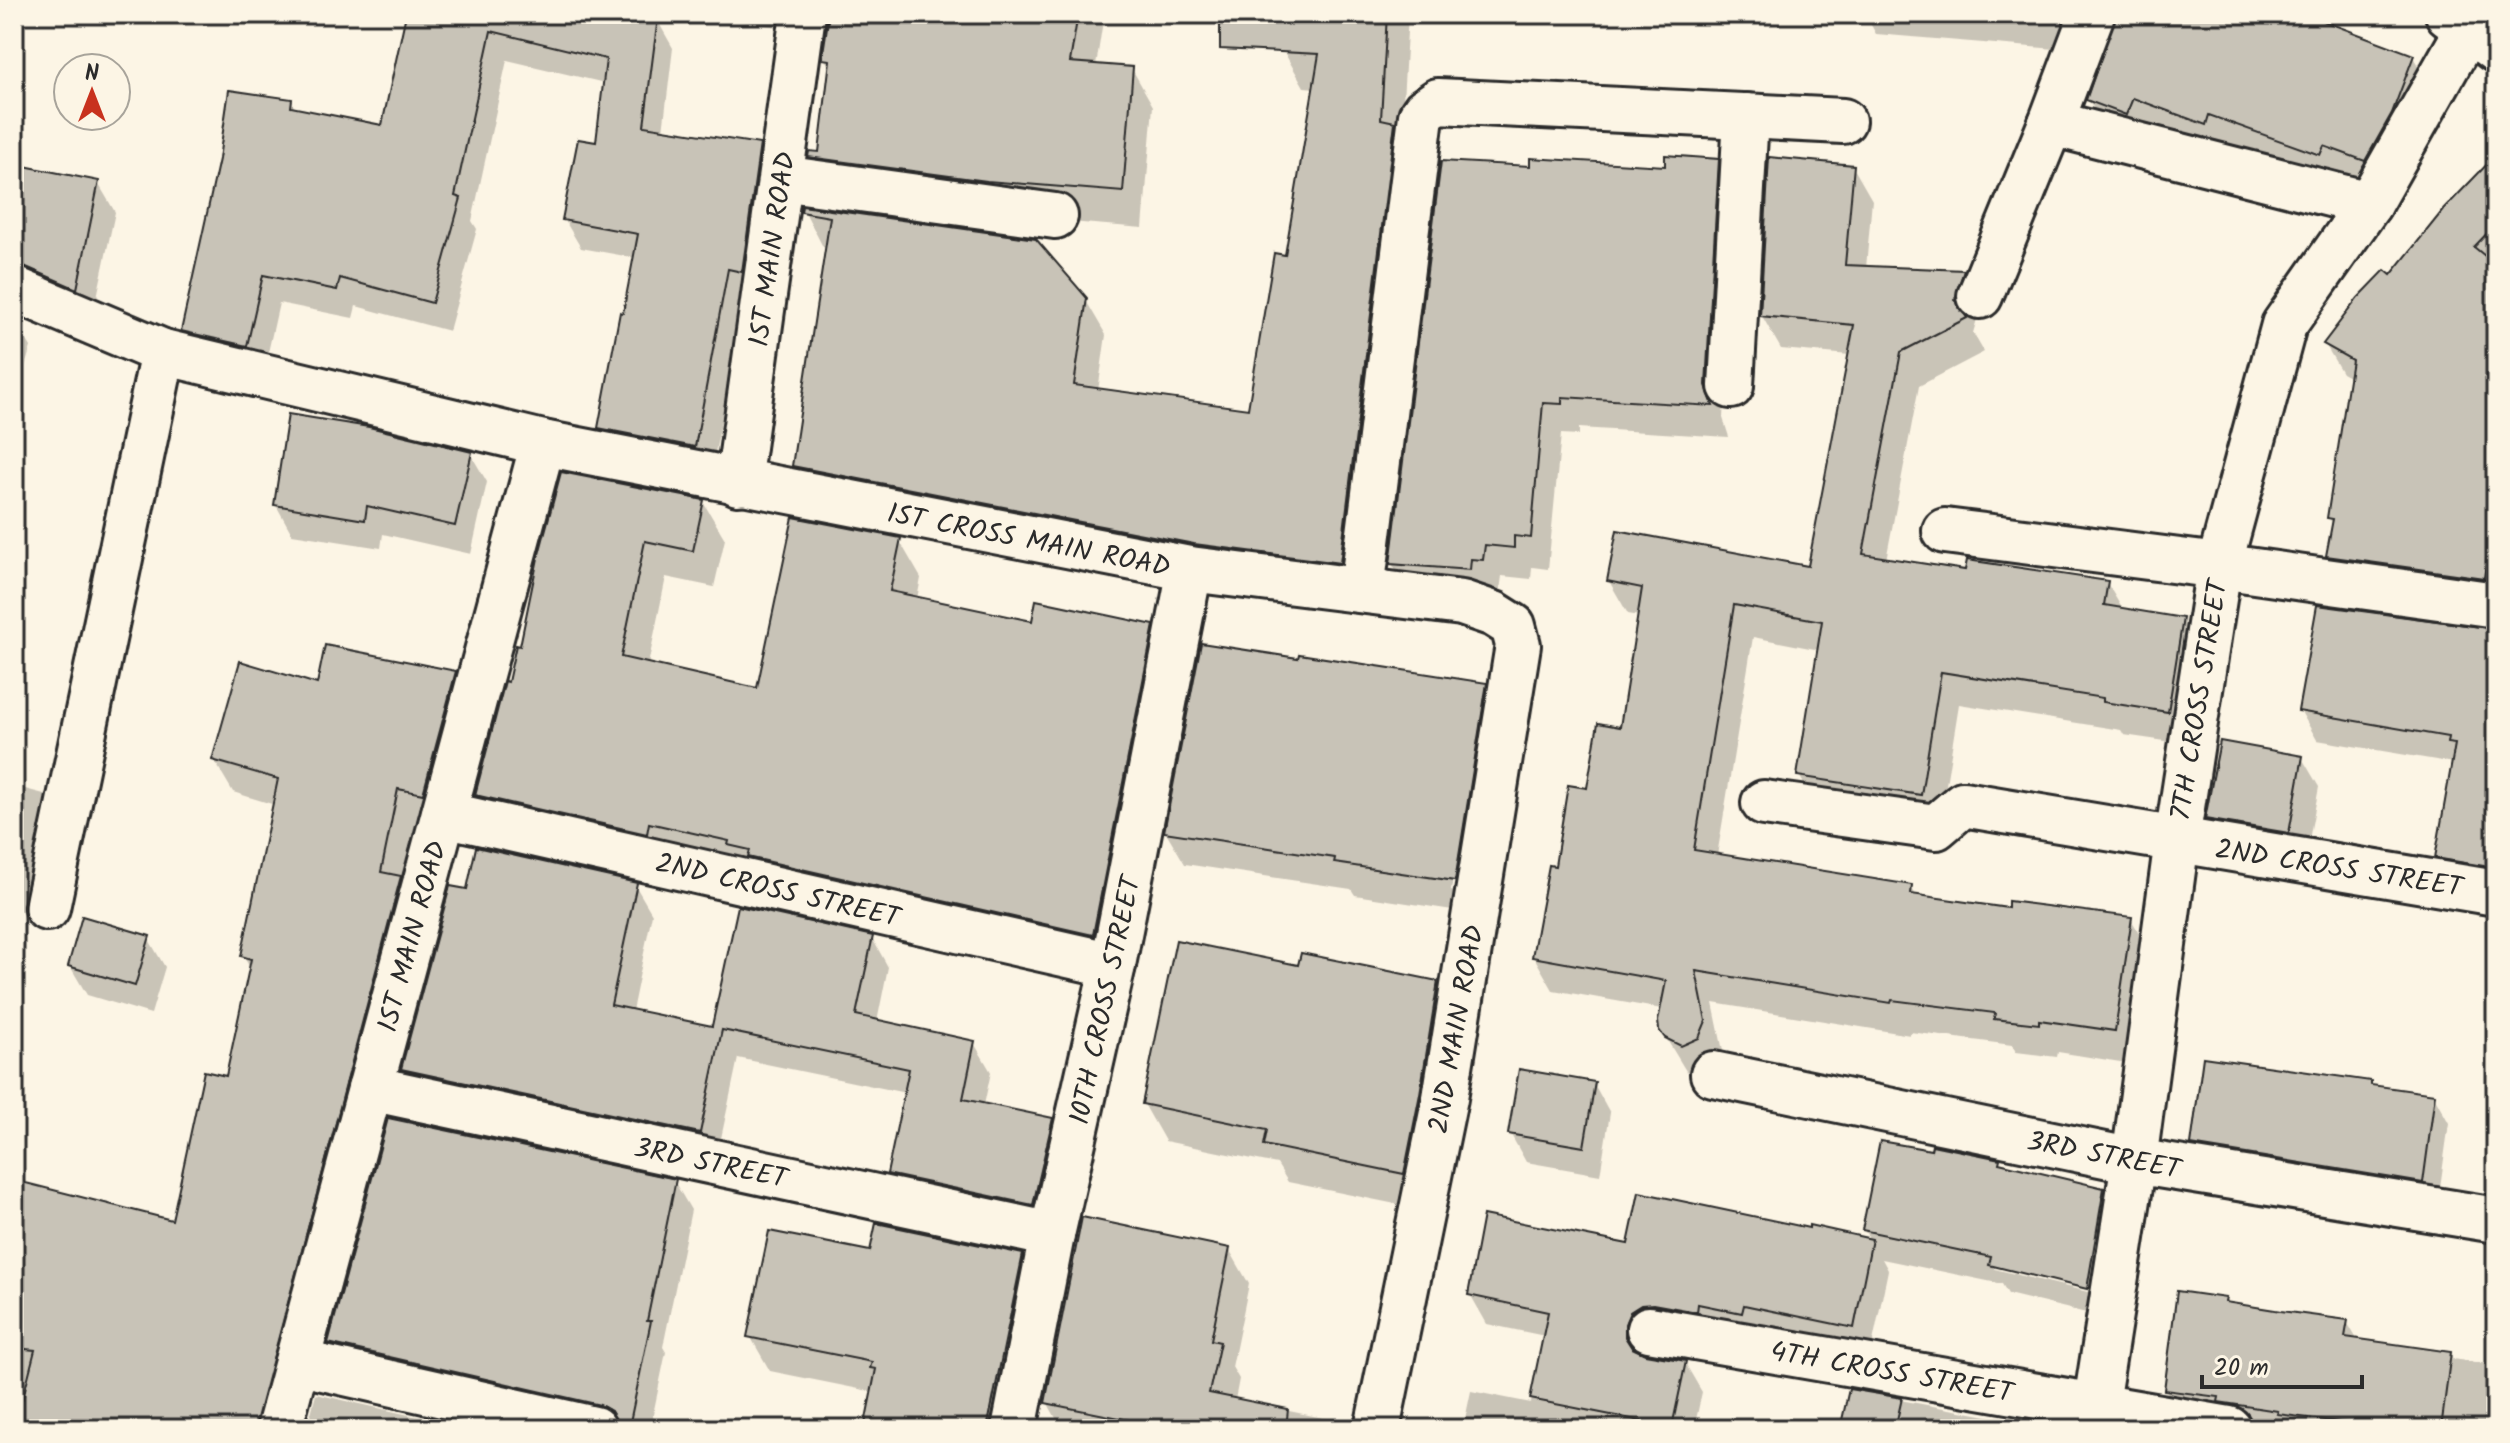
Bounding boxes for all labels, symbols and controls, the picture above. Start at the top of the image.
north arrow [52,52,132,132]
text: N [85,57,99,92]
street label: 1ST MAIN ROAD [738,149,809,350]
street label: 1ST CROSS MAIN ROAD [883,492,1174,591]
street label: 7TH CROSS STREET [2159,575,2242,824]
street label: 2ND CROSS STREET [2212,828,2467,912]
street label: 1ST MAIN ROAD [366,836,461,1037]
street label: 2ND CROSS STREET [651,841,906,942]
street label: 10TH CROSS STREET [1058,870,1155,1129]
street label: 2ND MAIN ROAD [1417,922,1498,1137]
street label: 3RD STREET [2023,1120,2186,1194]
street label: 3RD STREET [630,1126,793,1203]
street label: 4TH CROSS STREET [1767,1330,2018,1417]
scale bar [2202,1339,2362,1389]
text: 20 m [2214,1349,2269,1388]

